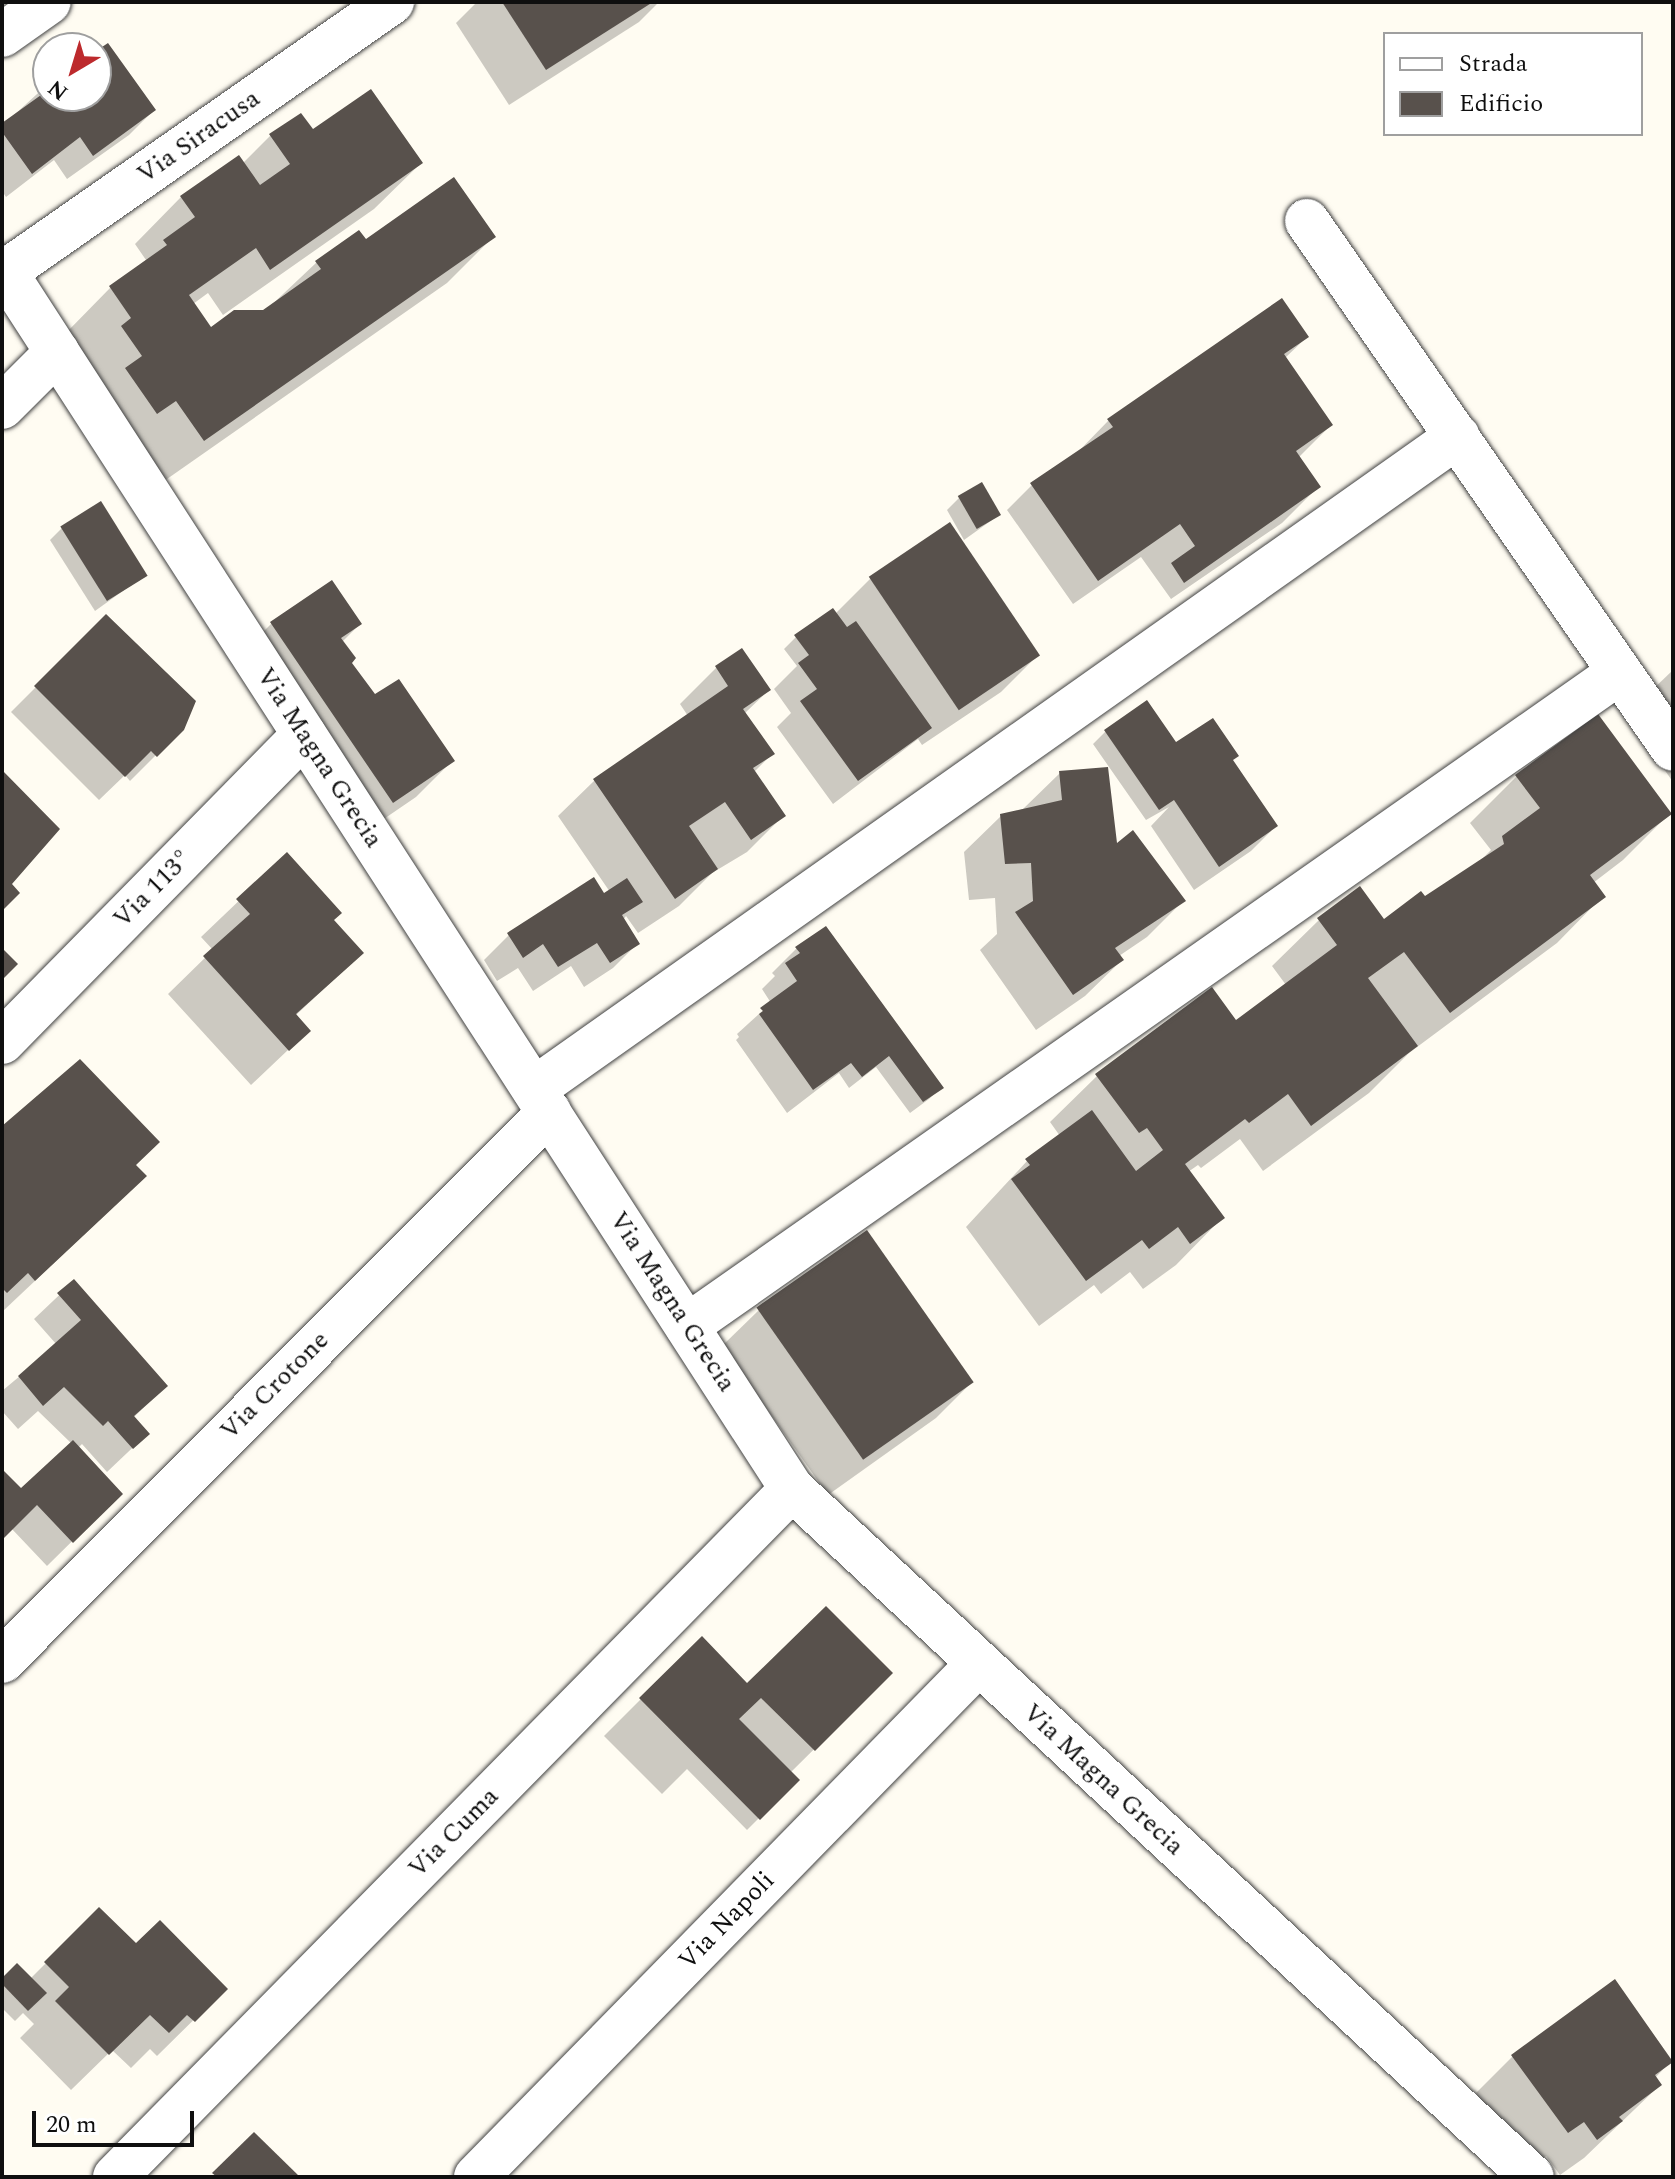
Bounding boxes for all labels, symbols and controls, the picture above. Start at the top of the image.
north arrow [32,32,112,112]
legend [1383,32,1643,136]
text: Strada [1459,46,1527,82]
text: N [41,71,75,108]
street label: Via Siracusa [132,83,266,191]
text: Edificio [1459,86,1543,122]
street label: Via Magna Grecia [249,662,389,854]
street label: Via 113° [107,843,199,935]
street label: Via Magna Grecia [602,1206,742,1398]
street label: Via Crotone [214,1325,336,1447]
street label: Via Magna Grecia [1016,1698,1190,1862]
street label: Via Cuma [402,1781,506,1885]
street label: Via Napoli [673,1865,781,1977]
scale bar [36,2095,198,2145]
text: 20 m [46,2107,97,2143]

